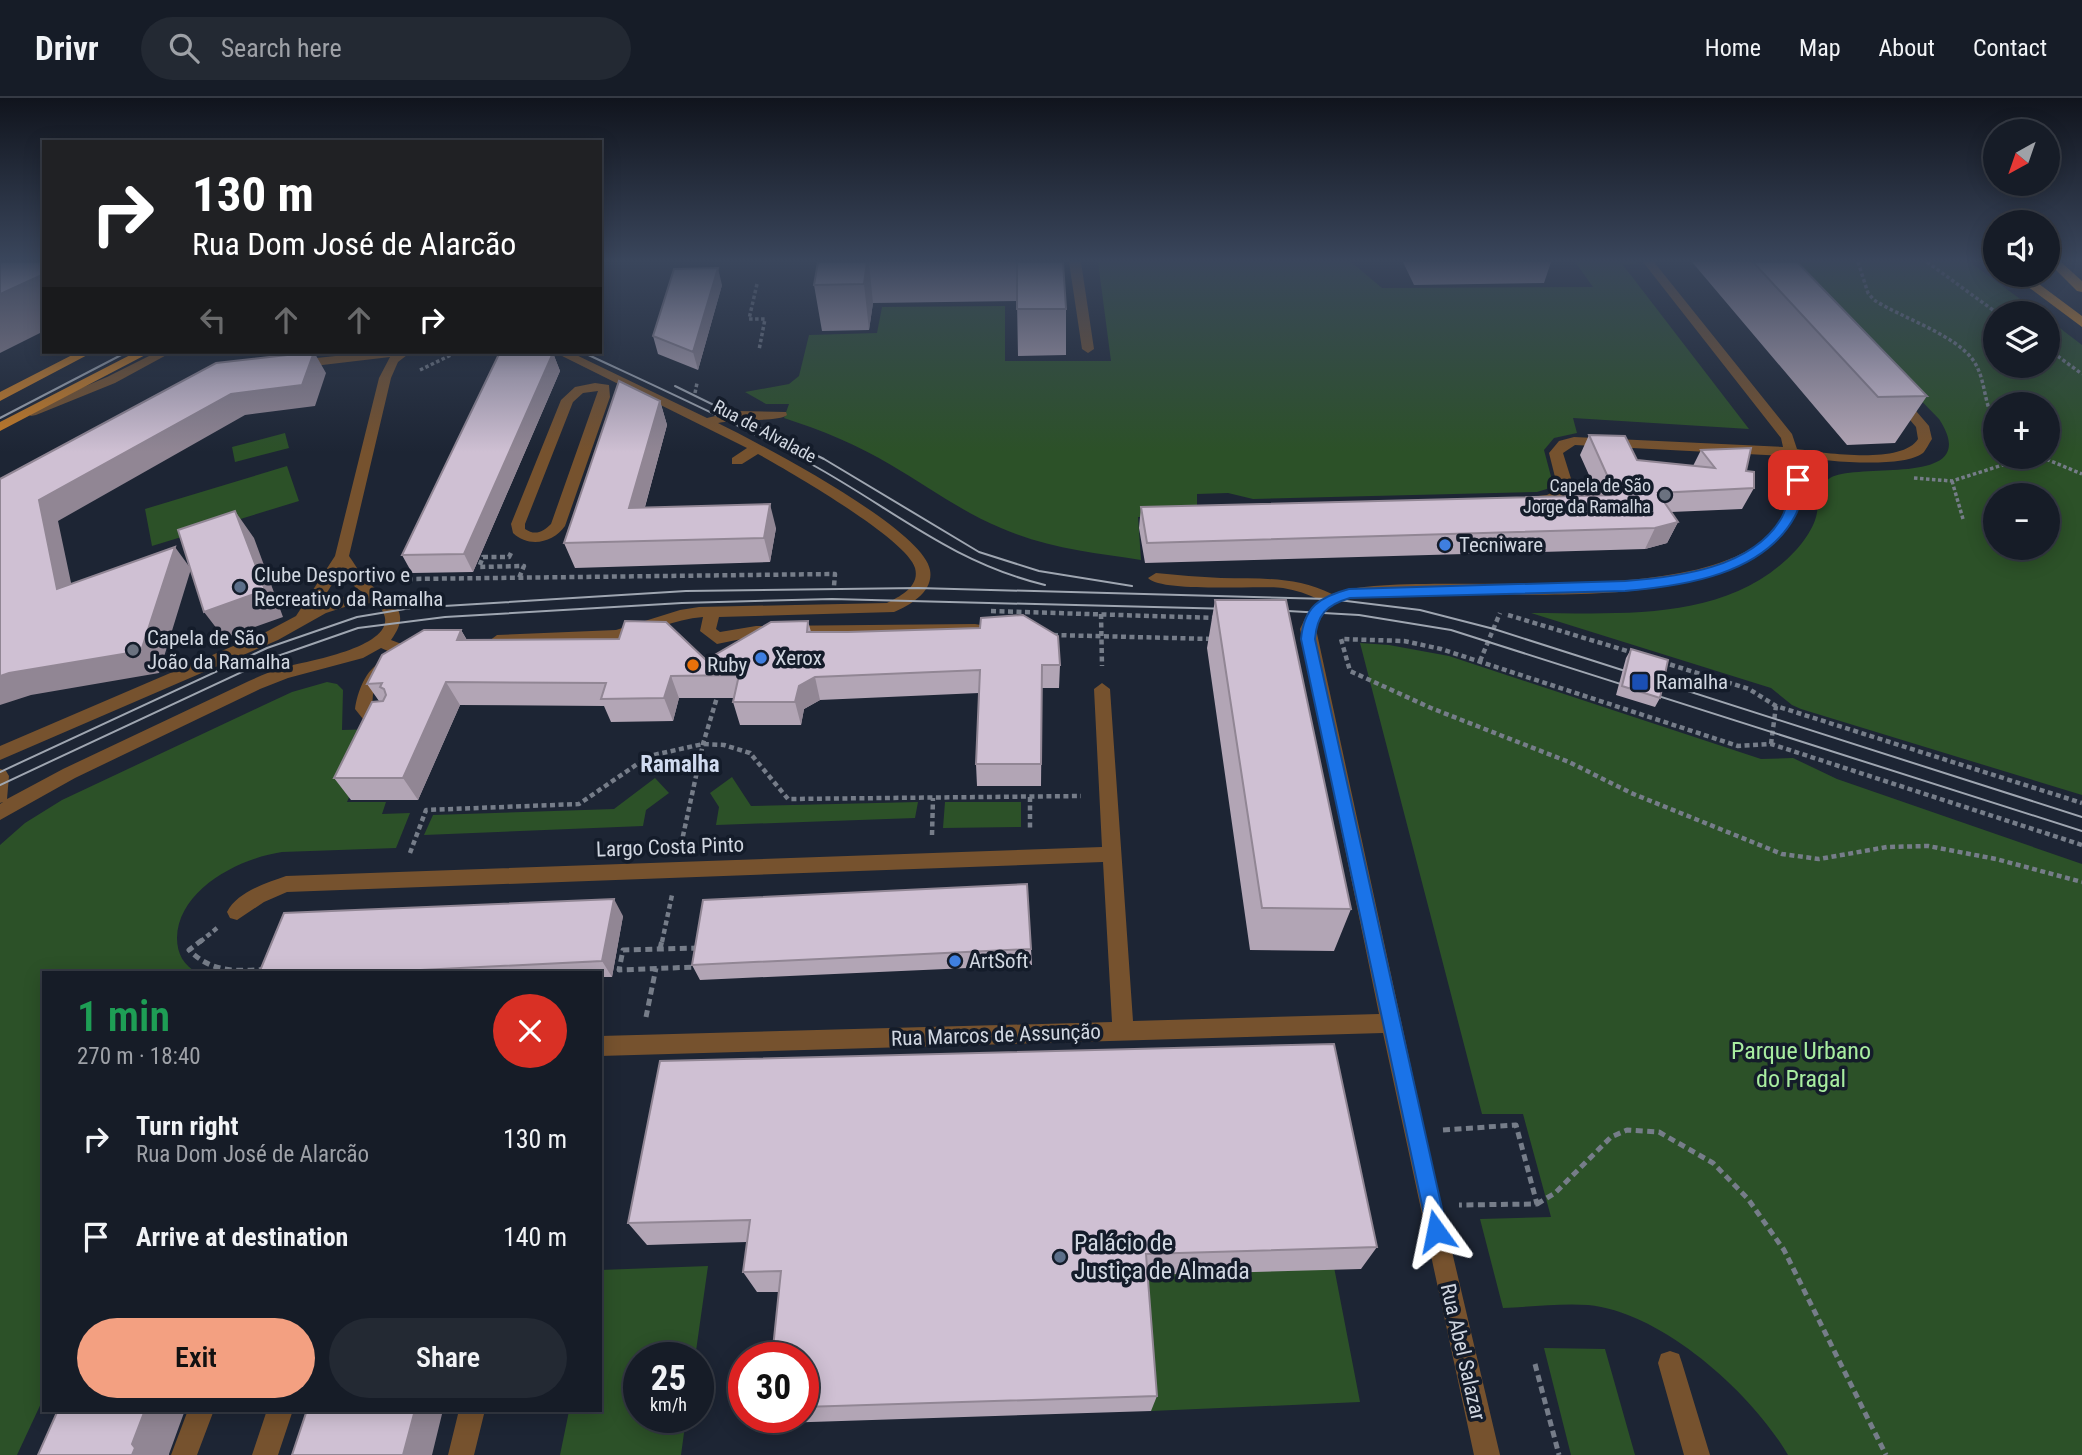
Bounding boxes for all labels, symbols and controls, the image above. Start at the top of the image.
search box [141,17,631,80]
text: Drivr [35,29,99,68]
icon: search [165,29,203,67]
text: Search here [221,33,342,63]
text: Home [1705,34,1761,62]
text: Map [1799,34,1841,62]
text: About [1879,34,1935,62]
text: Contact [1973,34,2047,62]
north arrow [1983,119,2060,196]
map controls [1983,119,2060,560]
text: 130 m [192,166,314,223]
icon: right [77,168,168,259]
button: sound [1983,210,2060,287]
text: Rua Dom José de Alarcão [192,225,516,263]
icon: left [194,301,232,339]
icon: ahead [267,301,305,339]
icon: ahead [340,301,378,339]
icon: right [413,301,451,339]
button: layers [1983,301,2060,378]
button: + [1983,392,2060,469]
street label: Rua de Alvalade [710,395,820,467]
pin [1768,450,1828,510]
icon: arrive [1779,461,1817,499]
place label: Capela de São Jorge da Ramalha [1523,475,1651,517]
button: − [1983,483,2060,560]
marker: Capela de São Jorge da Ramalha [1657,487,1673,503]
place label: Tecniware [1459,533,1543,557]
marker: Tecniware [1437,537,1453,553]
place label: Clube Desportivo e Recreativo da Ramalha [254,563,443,611]
marker: Clube Desportivo e Recreativo da Ramalha [232,579,248,595]
place label: Capela de São João da Ramalha [147,626,291,674]
marker: Capela de São João da Ramalha [125,642,141,658]
place label: Xerox [775,646,822,670]
marker: Xerox [753,650,769,666]
place label: Ruby [707,653,748,677]
marker: Ruby [685,657,701,673]
place label: Ramalha [1656,670,1728,694]
marker: Ramalha [1630,672,1650,692]
district label: Ramalha [640,751,720,778]
street label: Largo Costa Pinto [595,832,745,862]
place label: ArtSoft [969,949,1029,973]
marker: ArtSoft [947,953,963,969]
text: 1 min [77,992,170,1041]
button: close [493,994,567,1068]
street label: Rua Marcos de Assunção [891,1019,1101,1051]
park label: Parque Urbano do Pragal [1731,1037,1871,1093]
text: 270 m · 18:40 [77,1043,201,1070]
text: Turn right [136,1111,238,1141]
icon: right [77,1120,115,1158]
text: 130 m [503,1124,567,1154]
text: Rua Dom José de Alarcão [136,1141,369,1168]
position arrow [1399,1194,1473,1268]
icon: arrive [77,1218,115,1256]
text: Arrive at destination [136,1222,348,1252]
text: 140 m [503,1222,567,1252]
place label: Palácio de Justiça de Almada [1074,1229,1250,1285]
marker: Palácio de Justiça de Almada [1052,1249,1068,1265]
street label: Rua Abel Salazar [1436,1281,1490,1423]
button: Exit [77,1318,315,1398]
button: Share [329,1318,567,1398]
speed limit sign: 30 [728,1342,819,1433]
text: 25 [651,1358,686,1399]
text: km/h [650,1394,687,1415]

